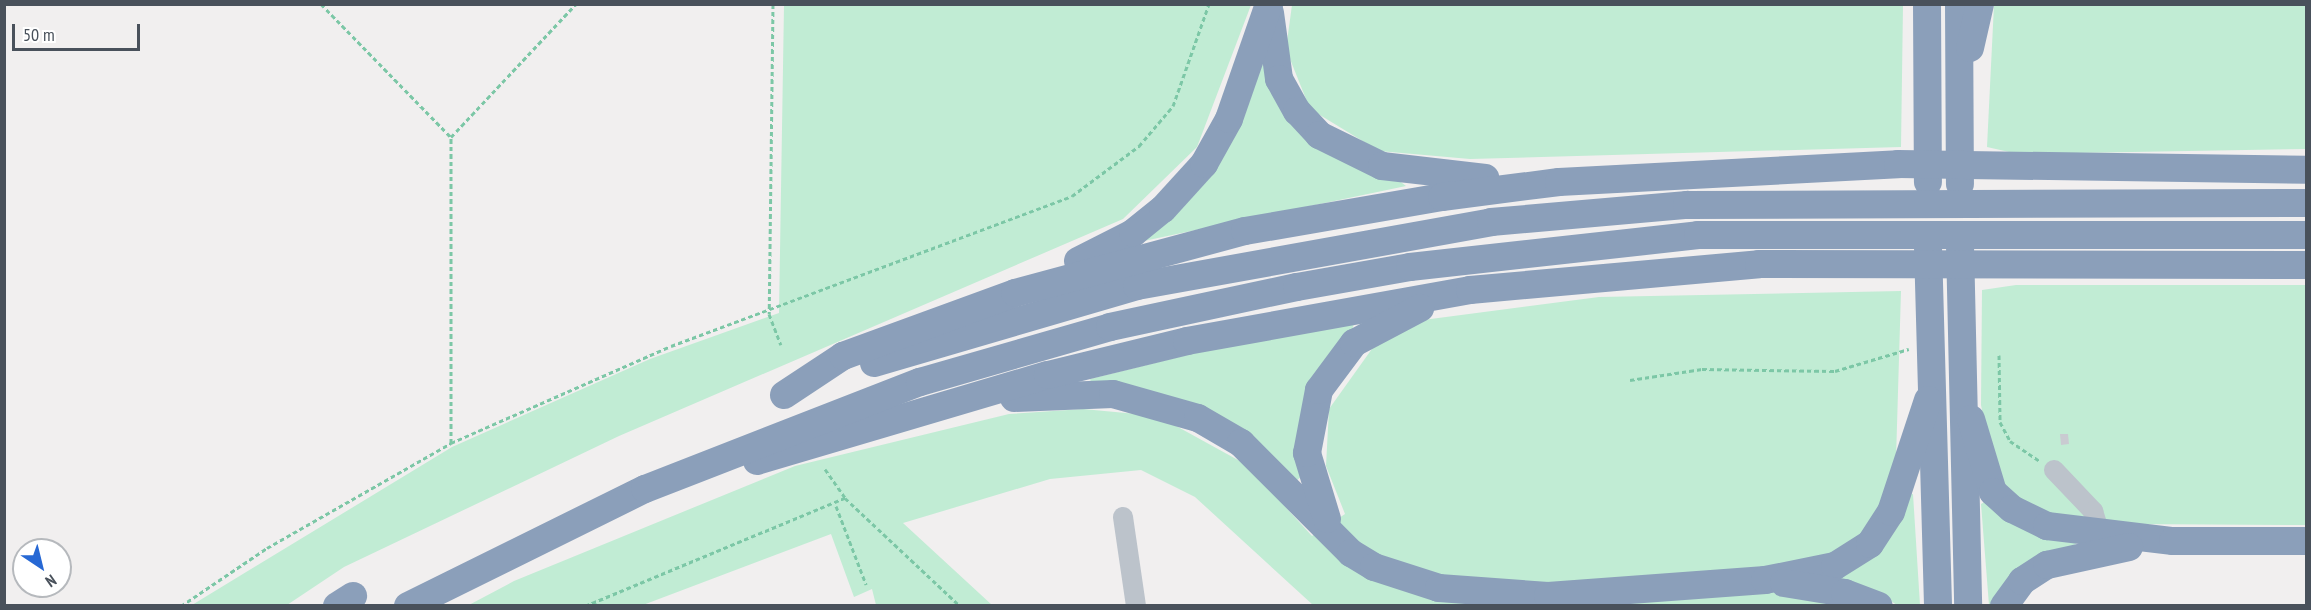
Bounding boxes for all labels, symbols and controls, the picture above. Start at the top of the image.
scale bar [15,12,142,50]
text: 50 m [23,23,55,46]
north arrow [12,538,72,598]
text: N [42,570,60,592]

